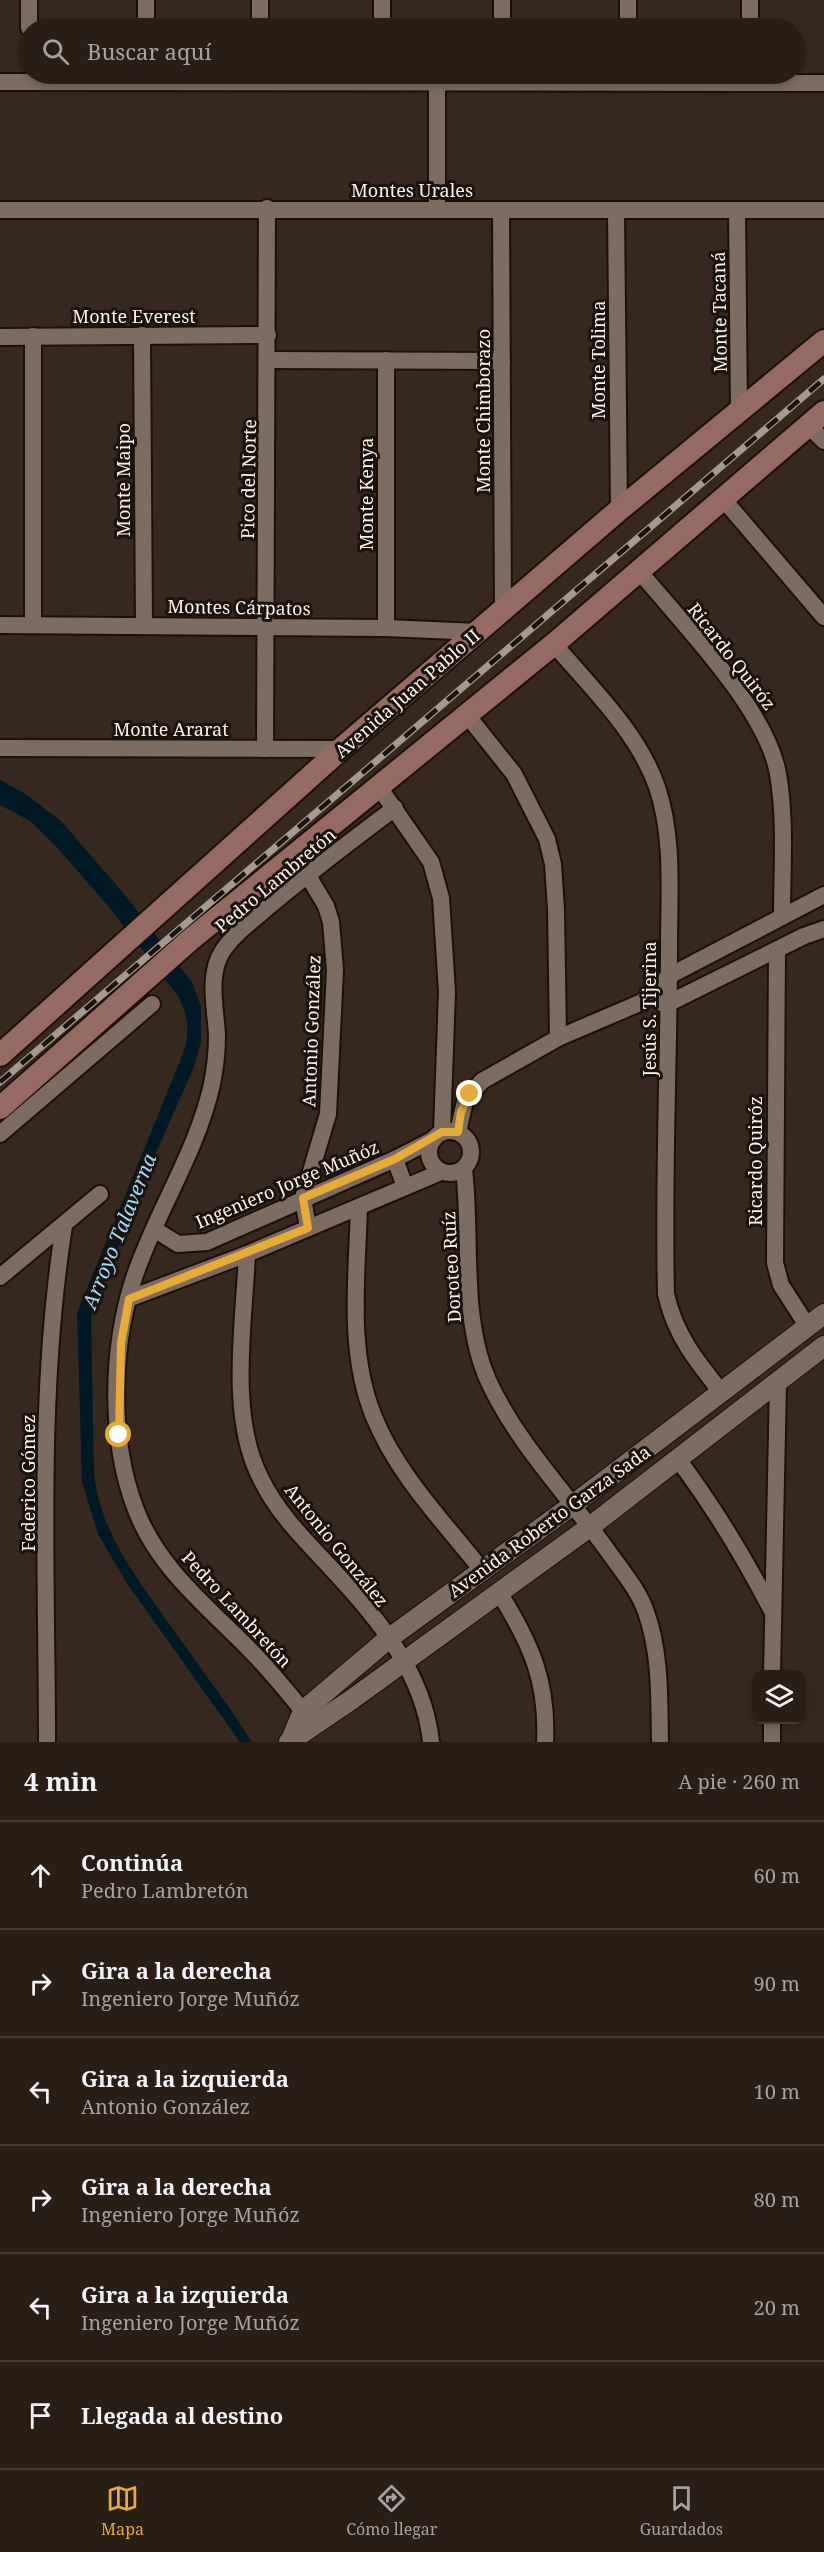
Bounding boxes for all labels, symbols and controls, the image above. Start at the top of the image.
search box [18,18,806,84]
icon: search [39,35,72,68]
text: Buscar aquí [87,36,211,66]
street label: Montes Urales [351,178,473,202]
street label: Monte Tacaná [706,251,732,373]
street label: Monte Tolima [586,301,610,419]
street label: Monte Everest [72,304,196,328]
street label: Monte Chimborazo [471,329,495,493]
street label: Pico del Norte [235,419,261,539]
street label: Monte Maipo [111,423,135,537]
street label: Monte Kenya [354,438,378,550]
street label: Montes Cárpatos [167,594,311,620]
street label: Ricardo Quiróz [683,597,781,715]
street label: Avenida Juan Pablo II [329,623,485,763]
street label: Monte Ararat [113,717,229,741]
street label: Pedro Lambretón [209,822,341,938]
street label: Jesús S. Tijerina [637,941,661,1078]
street label: Antonio González [296,955,326,1107]
route end [456,1080,482,1106]
street label: Ricardo Quiróz [743,1096,767,1226]
street label: Ingeniero Jorge Muñóz [192,1134,382,1234]
water label: Arroyo Talaverna [75,1149,163,1314]
street label: Doroteo Ruíz [436,1211,466,1323]
street label: Federico Gómez [16,1414,40,1552]
route start [105,1421,131,1447]
street label: Avenida Roberto Garza Sada [443,1440,655,1602]
street label: Antonio González [280,1478,394,1612]
street label: Pedro Lambretón [177,1546,298,1673]
map controls [752,1670,806,1724]
button: layers [752,1670,806,1724]
text: 4 min [24,1763,98,1799]
text: A pie · 260 m [678,1768,800,1795]
text: Continúa [81,1847,183,1877]
icon: ahead [24,1859,57,1892]
text: 60 m [754,1862,800,1889]
text: Pedro Lambretón [81,1877,249,1904]
text: Gira a la derecha [81,1955,272,1985]
icon: right [24,1967,57,2000]
text: 90 m [754,1970,800,1997]
text: Ingeniero Jorge Muñóz [81,1985,300,2012]
text: Gira a la izquierda [81,2063,289,2093]
icon: left [24,2075,57,2108]
text: 10 m [754,2078,800,2105]
text: Antonio González [81,2093,250,2120]
text: Gira a la derecha [81,2171,272,2201]
icon: right [24,2183,57,2216]
text: 80 m [754,2186,800,2213]
text: Ingeniero Jorge Muñóz [81,2201,300,2228]
text: Gira a la izquierda [81,2279,289,2309]
icon: left [24,2291,57,2324]
text: 20 m [754,2294,800,2321]
text: Ingeniero Jorge Muñóz [81,2309,300,2336]
icon: arrive [24,2399,57,2432]
text: Llegada al destino [81,2400,283,2430]
tab: Mapa [101,2482,144,2540]
tab: Cómo llegar [346,2482,437,2540]
tab: Guardados [640,2482,723,2540]

